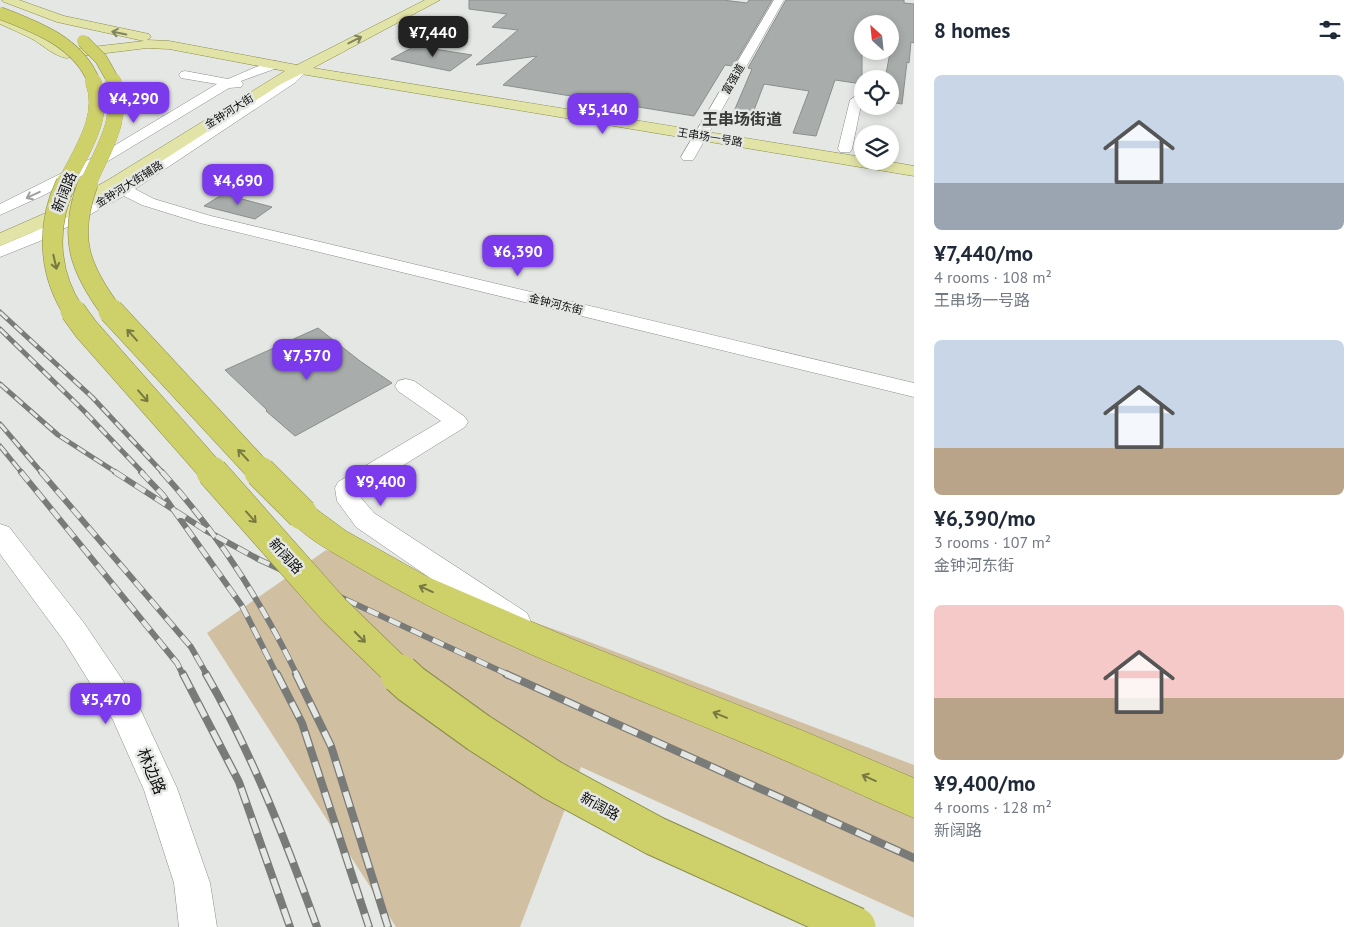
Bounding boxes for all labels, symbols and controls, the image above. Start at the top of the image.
pin: ¥7,440 [392,15,474,58]
north arrow [854,15,899,60]
map controls [854,15,899,170]
icon: filters [1316,16,1344,44]
text: 8 homes [934,17,1010,44]
text: ¥7,440 [409,22,457,42]
one-way arrow [111,27,127,37]
one-way arrow [347,35,362,45]
street label: 富强道 [719,61,747,97]
button: locate [854,70,899,115]
pin: ¥4,290 [93,82,175,124]
text: ¥4,290 [109,88,159,108]
street label: 金钟河大街 [202,90,256,132]
pin: ¥5,140 [562,92,644,135]
text: ¥5,140 [578,99,628,119]
icon: home [1094,107,1184,197]
district label: 王串场街道 [702,109,782,129]
street label: 王串场一号路 [676,125,744,149]
button: layers [854,125,899,170]
street label: 金钟河大街辅路 [93,158,165,210]
pin: ¥4,690 [197,164,279,206]
street label: 新阔路 [48,169,80,215]
text: ¥4,690 [213,170,263,190]
one-way arrow [26,191,41,201]
pin: ¥6,390 [477,234,559,277]
text: ¥7,440/mo [934,240,1033,267]
text: ¥6,390 [493,241,543,261]
one-way arrow [51,254,60,270]
text: 4 rooms · 108 m² [934,267,1052,287]
text: 王串场一号路 [934,290,1030,310]
street label: 金钟河东街 [528,291,584,317]
one-way arrow [126,329,138,342]
pin: ¥7,570 [266,338,348,381]
text: ¥7,570 [283,345,331,365]
icon: home [1094,372,1184,462]
one-way arrow [137,389,149,402]
one-way arrow [237,448,249,461]
pin: ¥9,400 [340,464,422,507]
text: ¥9,400 [356,471,406,491]
text: ¥6,390/mo [934,505,1036,532]
one-way arrow [245,511,257,524]
text: 3 rooms · 107 m² [934,532,1051,552]
street label: 新阔路 [265,534,307,578]
text: 金钟河东街 [934,555,1014,575]
one-way arrow [419,584,434,594]
one-way arrow [354,631,367,643]
icon: home [1094,637,1184,727]
pin: ¥5,470 [65,682,147,725]
text: ¥5,470 [81,689,131,709]
one-way arrow [713,710,728,719]
street label: 林边路 [133,745,171,797]
text: ¥9,400/mo [934,770,1036,797]
one-way arrow [862,773,877,783]
street label: 新阔路 [577,788,623,824]
text: 4 rooms · 128 m² [934,797,1052,817]
text: 新阔路 [934,820,982,840]

